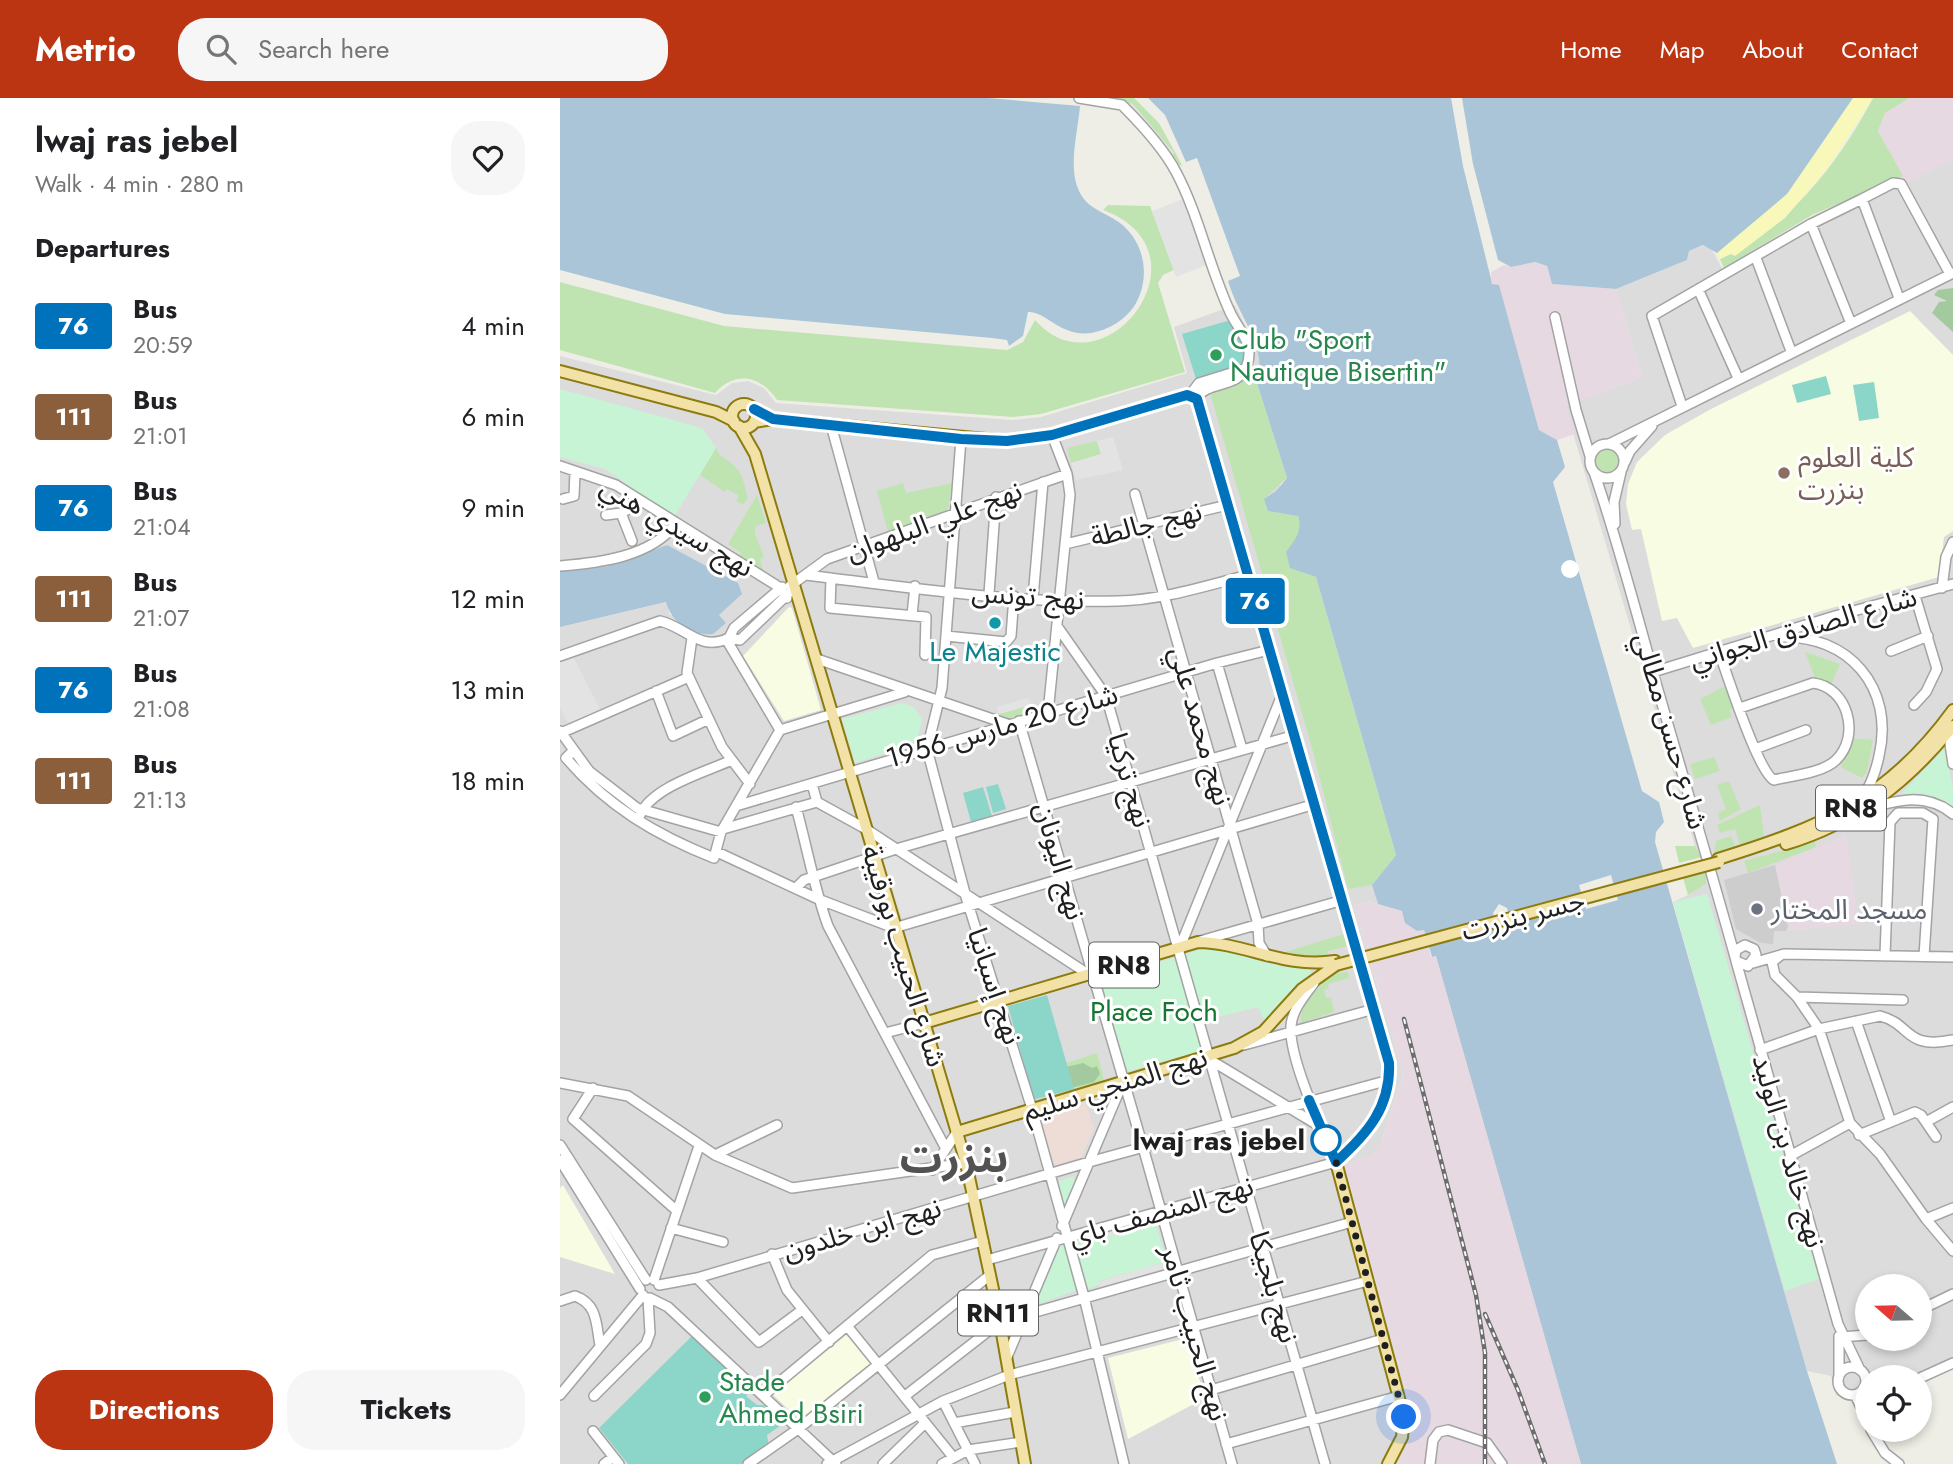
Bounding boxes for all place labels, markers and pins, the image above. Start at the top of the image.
place label: Club "Sport Nautique Bisertin" [1230,319,1446,392]
marker: Club "Sport Nautique Bisertin" [1208,347,1224,363]
place label: كلية العلوم بنزرت [1798,437,1915,510]
marker: كلية العلوم بنزرت [1776,465,1792,481]
marker: Le Majestic [987,615,1003,631]
place label: Le Majestic [929,631,1061,672]
place label: مسجد المختار [1770,889,1927,930]
marker: مسجد المختار [1749,901,1765,917]
place label: lwaj ras jebel [1133,1120,1305,1161]
marker: lwaj ras jebel [1311,1125,1341,1155]
place label: Stade Ahmed Bsiri [719,1361,864,1434]
marker: Stade Ahmed Bsiri [697,1389,713,1405]

